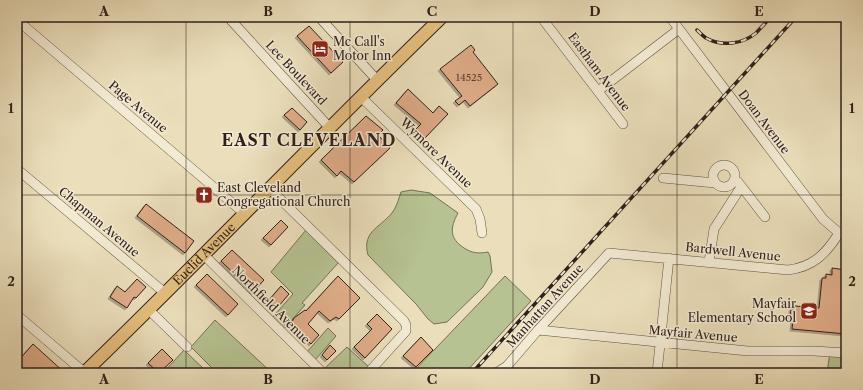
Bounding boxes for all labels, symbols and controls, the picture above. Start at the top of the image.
text: A [98,3,110,19]
text: B [263,3,273,19]
text: C [427,3,437,19]
text: D [589,3,601,19]
text: E [754,3,764,19]
street label: Eastham Avenue [565,29,634,114]
place label: Mc Call's Motor Inn [333,34,392,63]
street label: Lee Boulevard [263,37,330,108]
hotel icon: Mc Call's Motor Inn [310,39,330,59]
house number: 14525 [456,71,482,84]
street label: Page Avenue [106,78,171,136]
street label: Doan Avenue [735,87,794,157]
text: 1 [8,100,14,116]
text: 1 [849,100,855,116]
street label: Wymore Avenue [396,114,476,191]
district label: EAST CLEVELAND [222,130,396,150]
place label: East Cleveland Congregational Church [217,180,351,209]
street label: Chapman Avenue [56,183,143,260]
church icon: East Cleveland Congregational Church [194,185,214,205]
street label: Euclid Avenue [170,219,238,288]
street label: Bardwell Avenue [685,239,782,264]
street label: Manhattan Avenue [503,261,586,351]
street label: Northfield Avenue [229,262,314,347]
text: 2 [7,273,15,289]
text: 2 [848,273,856,289]
place label: Mayfair Elementary School [688,296,796,325]
school or university icon: Mayfair Elementary School [799,301,819,321]
street label: Mayfair Avenue [648,322,738,345]
text: A [98,371,110,387]
text: B [263,371,273,387]
text: C [427,371,437,387]
text: D [589,371,601,387]
text: E [754,371,764,387]

